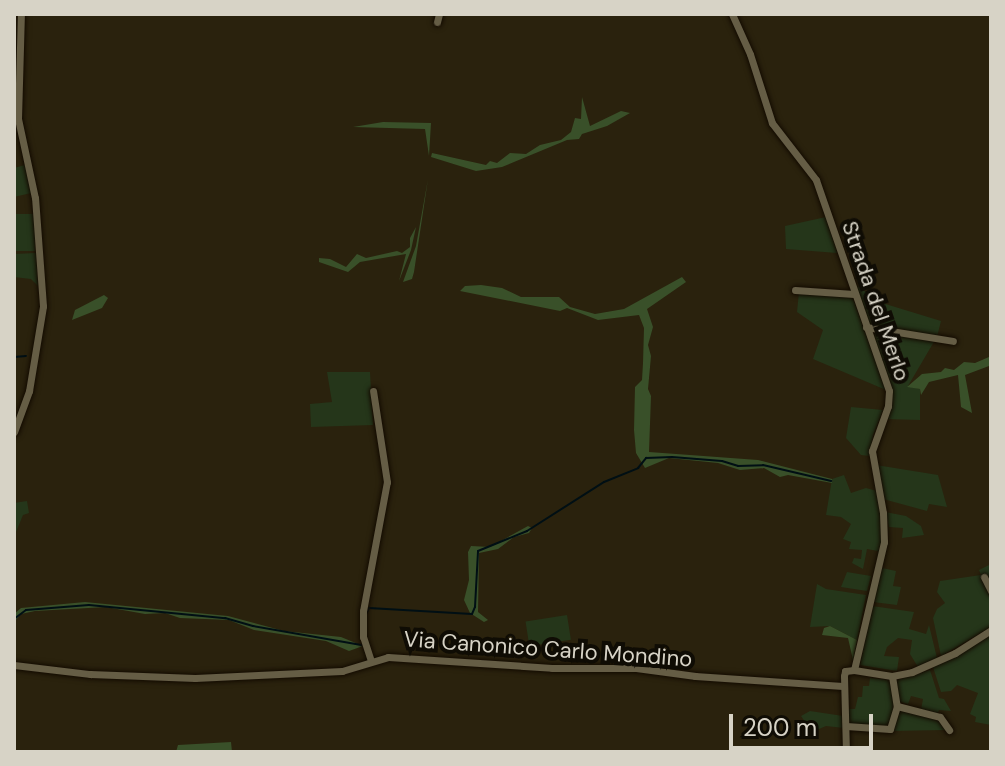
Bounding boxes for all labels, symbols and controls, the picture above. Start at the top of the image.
street label: Strada del Merlo [836,218,916,384]
street label: Via Canonico Carlo Mondino [403,626,693,672]
scale bar [733,698,877,748]
text: 200 m [743,712,817,743]

